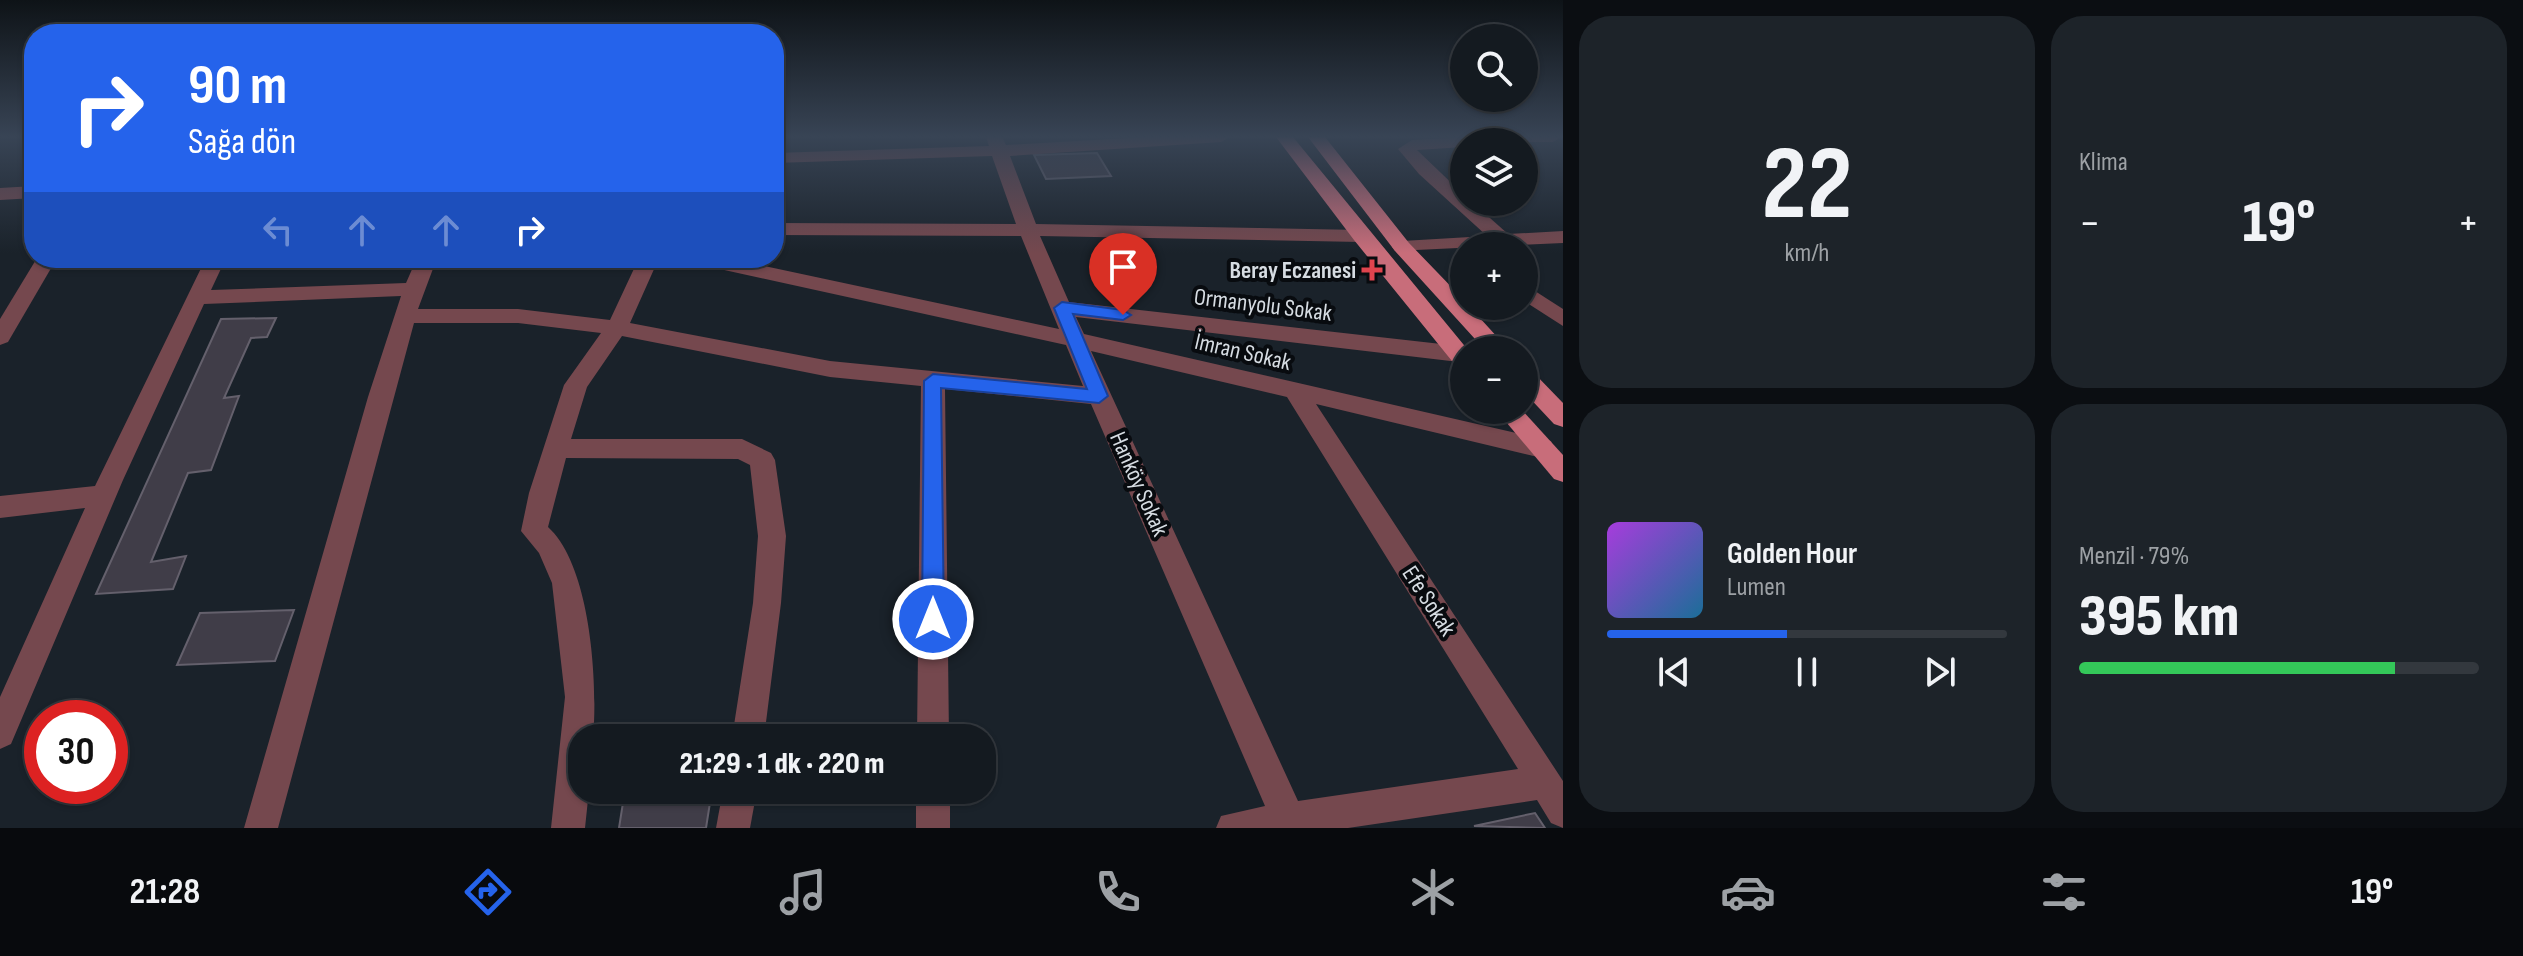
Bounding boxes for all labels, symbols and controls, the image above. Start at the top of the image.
map controls [1450,24,1538,424]
button: search [1450,24,1538,112]
text: 90 m [188,53,287,120]
icon: right [56,56,160,160]
text: Sağa dön [188,121,296,164]
text: 22 [1761,123,1853,248]
button: layers [1450,128,1538,216]
text: Klima [2079,147,2128,178]
text: 19° [2242,187,2316,259]
text: − [2079,197,2101,250]
text: + [2457,197,2479,250]
icon: left [256,208,300,252]
icon: ahead [340,208,384,252]
icon: ahead [424,208,468,252]
icon: right [508,208,552,252]
button: + [1450,232,1538,320]
pin [1089,233,1157,315]
text: km/h [1785,238,1829,269]
icon: arrive [1101,245,1145,289]
place label: Beray Eczanesi [1230,256,1356,285]
marker: Beray Eczanesi [1363,261,1381,279]
street label: Ormanyolu Sokak [1192,282,1334,328]
street label: İmran Sokak [1192,327,1294,377]
button: − [1450,336,1538,424]
street label: Hanköy Sokak [1103,427,1175,541]
text: Golden Hour [1727,536,1857,572]
text: Menzil · 79% [2079,541,2189,572]
street label: Efe Sokak [1396,561,1462,641]
text: Lumen [1727,572,1786,603]
position arrow [891,577,975,661]
text: 395 km [2079,581,2239,653]
icon: previous [1652,650,1696,694]
icon: pause [1785,650,1829,694]
icon: next [1918,650,1962,694]
speed limit sign: 30 [24,700,128,804]
text: 21:29 · 1 dk · 220 m [680,746,884,782]
icon: directions [460,864,516,920]
icon: music [775,864,831,920]
icon: phone [1090,864,1146,920]
icon: climate [1405,864,1461,920]
icon: car [1720,864,1776,920]
icon: filters [2036,864,2092,920]
text: 21:28 [130,871,200,914]
text: 19° [2351,871,2393,914]

